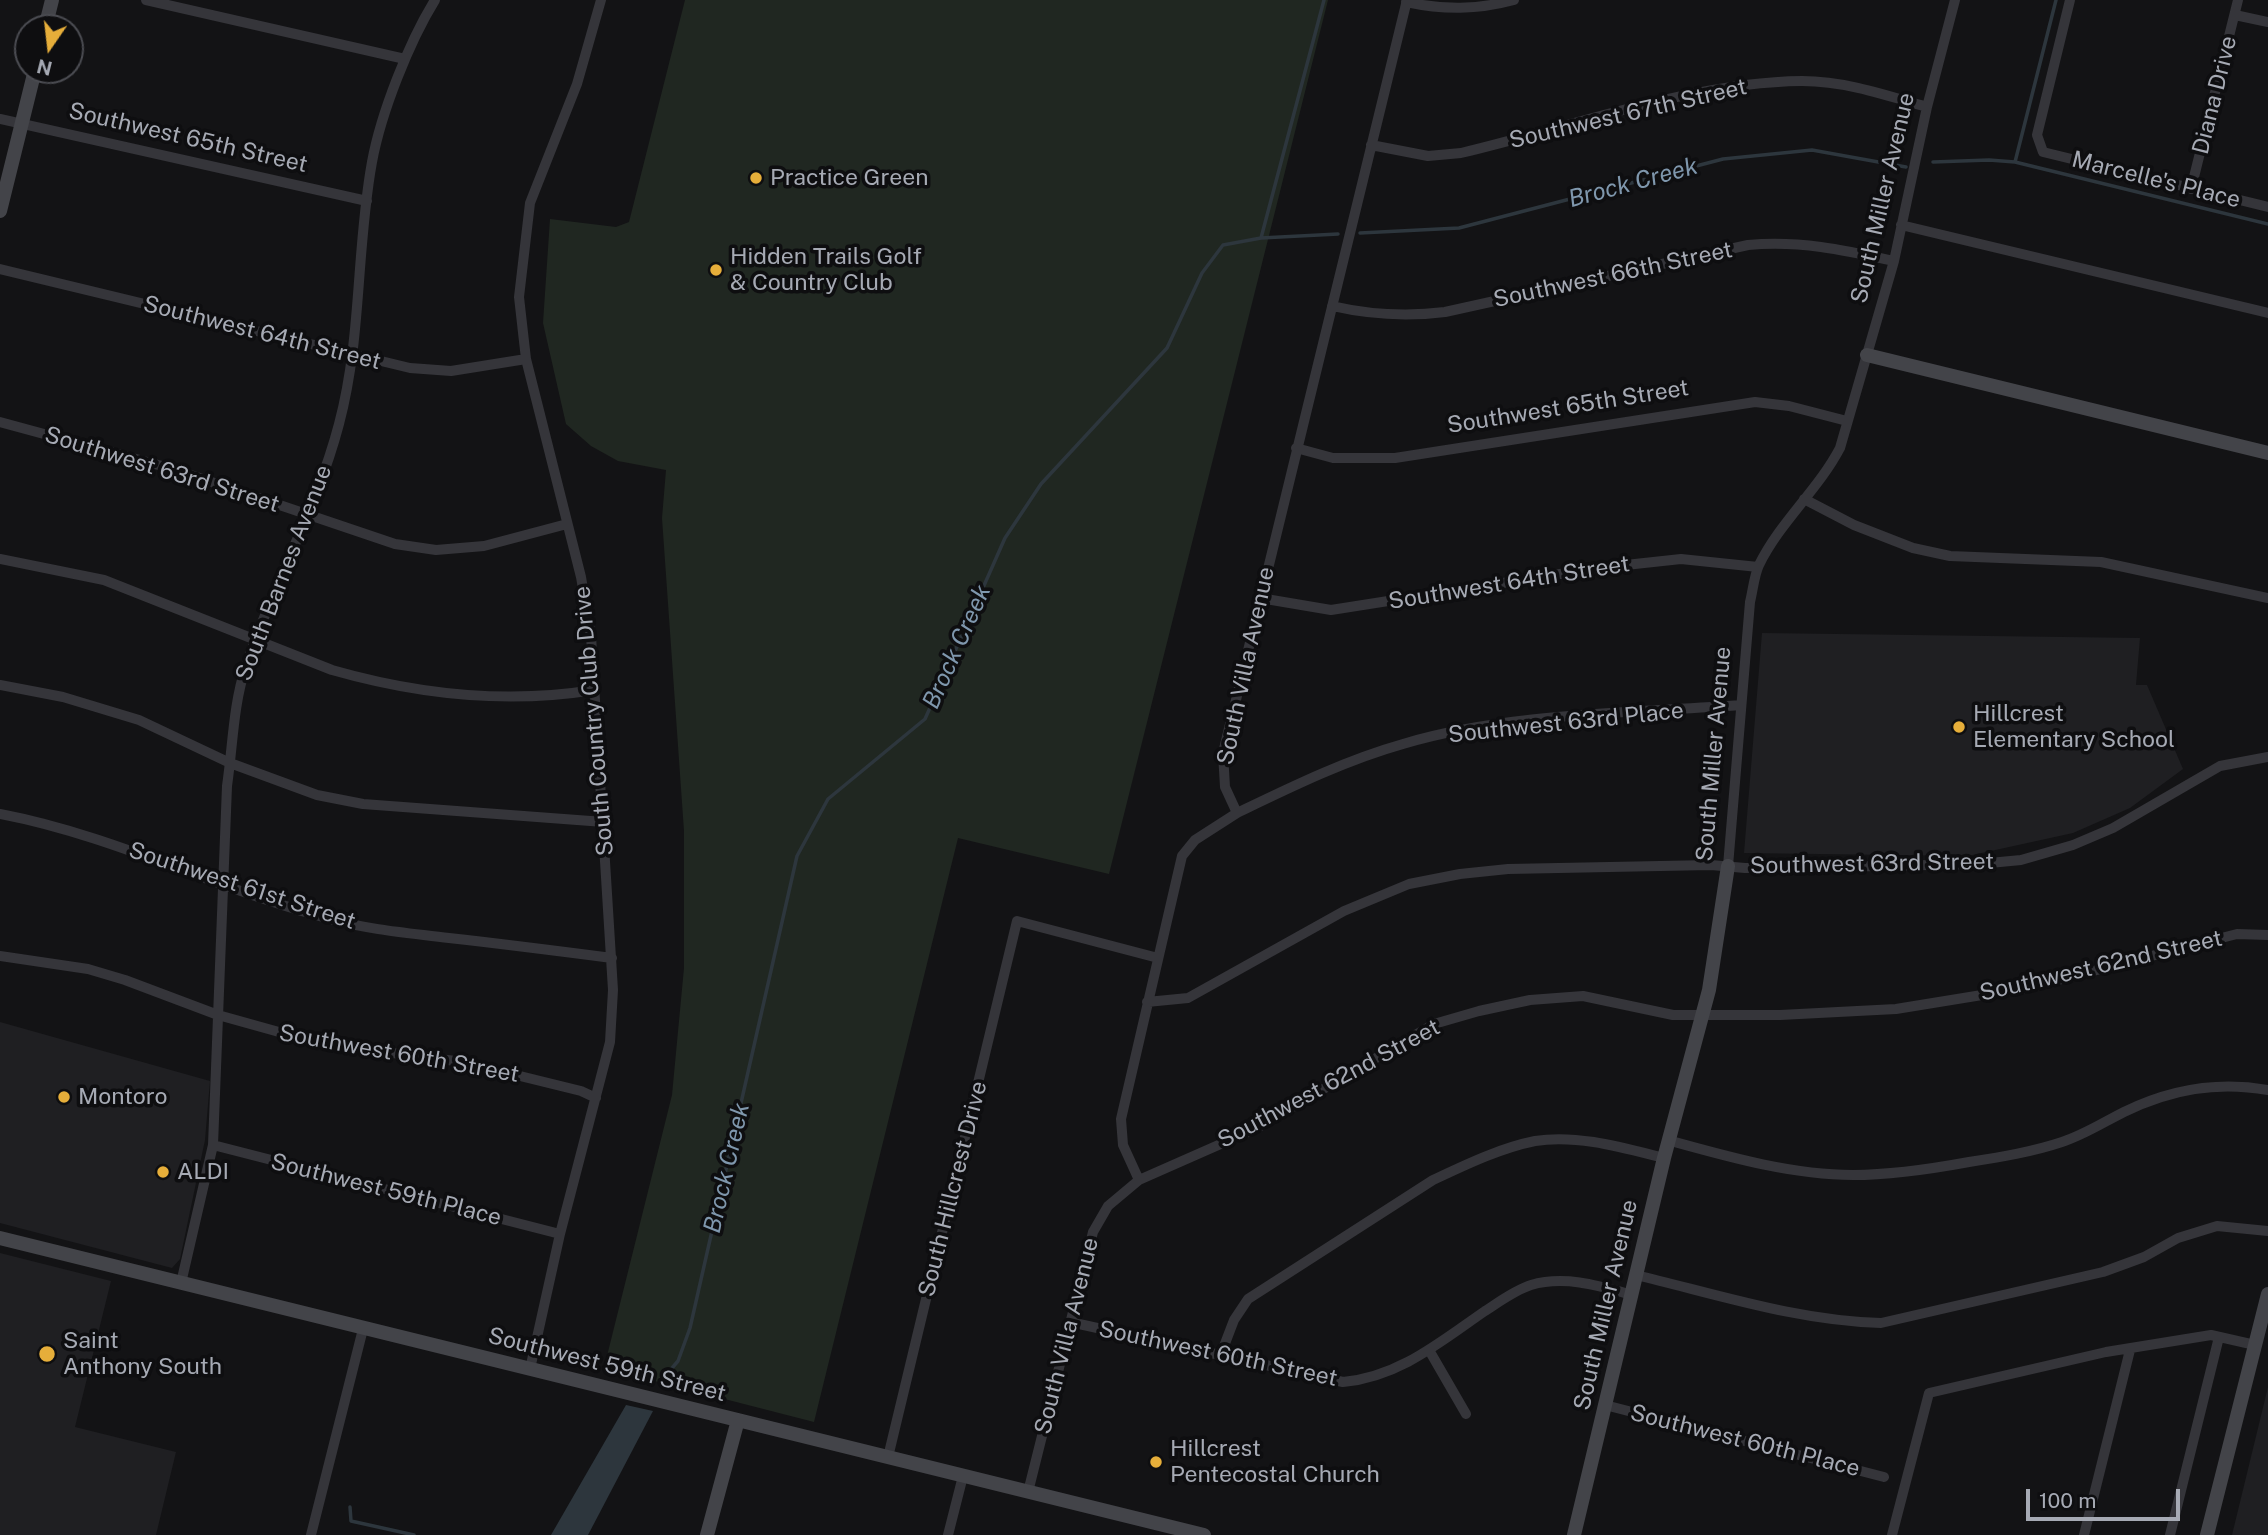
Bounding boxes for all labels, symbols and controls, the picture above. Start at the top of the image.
north arrow [14,14,84,84]
street label: Diana Drive [2187,33,2243,157]
text: N [35,55,54,80]
street label: Southwest 67th Street [1507,73,1749,155]
street label: South Miller Avenue [1845,90,1921,306]
street label: Southwest 65th Street [66,97,310,179]
street label: Marcelle's Place [2069,146,2243,214]
water label: Brock Creek [1565,152,1701,214]
place label: Practice Green [770,164,929,192]
marker: Practice Green [748,170,764,186]
street label: Southwest 66th Street [1491,236,1735,314]
place label: Hidden Trails Golf & Country Club [730,243,922,297]
marker: Hidden Trails Golf & Country Club [708,262,724,278]
street label: Southwest 64th Street [140,290,384,376]
street label: Southwest 65th Street [1445,374,1691,440]
street label: Southwest 63rd Street [41,421,283,519]
street label: South Barnes Avenue [230,461,338,685]
street label: Southwest 64th Street [1386,550,1632,616]
street label: South Villa Avenue [1212,565,1280,767]
water label: Brock Creek [917,581,997,713]
street label: South Country Club Drive [568,585,620,857]
street label: South Miller Avenue [1691,646,1737,862]
street label: Southwest 63rd Place [1447,697,1685,749]
place label: Hillcrest Elementary School [1973,700,2175,754]
marker: Hillcrest Elementary School [1951,719,1967,735]
street label: Southwest 61st Street [125,836,359,936]
street label: Southwest 63rd Street [1750,848,1994,880]
street label: Southwest 62nd Street [1977,925,2225,1007]
street label: Southwest 62nd Street [1213,1014,1445,1154]
street label: Southwest 60th Street [277,1019,521,1089]
street label: South Hillcrest Drive [913,1078,993,1300]
place label: Montoro [78,1083,167,1111]
marker: Montoro [56,1089,72,1105]
water label: Brock Creek [698,1100,756,1236]
street label: Southwest 59th Place [268,1148,504,1232]
place label: ALDI [177,1158,229,1186]
marker: ALDI [155,1164,171,1180]
street label: South Miller Avenue [1568,1197,1644,1413]
street label: South Villa Avenue [1029,1235,1105,1437]
street label: Southwest 60th Street [1096,1315,1340,1393]
street label: Southwest 59th Street [485,1322,729,1408]
place label: Saint Anthony South [63,1327,222,1381]
marker: Saint Anthony South [37,1344,57,1364]
street label: Southwest 60th Place [1627,1399,1863,1483]
place label: Hillcrest Pentecostal Church [1170,1435,1380,1489]
marker: Hillcrest Pentecostal Church [1148,1454,1164,1470]
scale bar [2030,1476,2184,1520]
text: 100 m [2039,1488,2096,1513]

